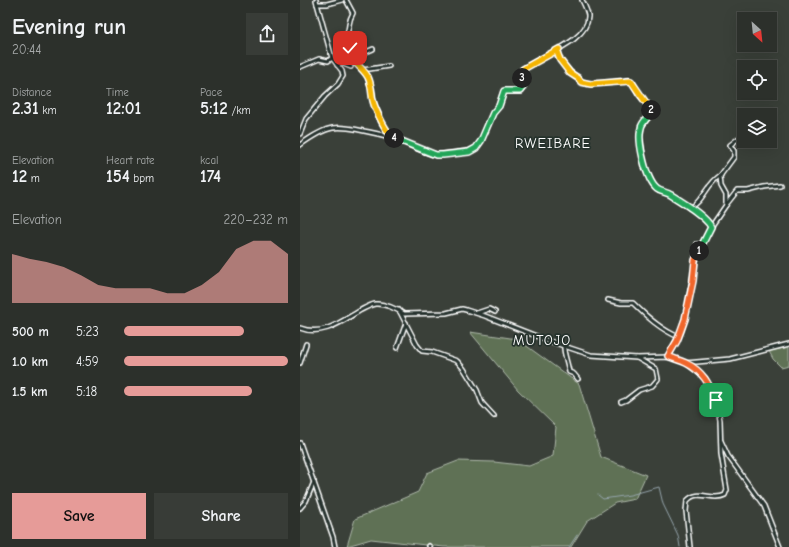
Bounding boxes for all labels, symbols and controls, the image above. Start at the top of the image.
north arrow [737,12,777,52]
map controls [737,12,777,148]
button: share [246,13,288,55]
text: Evening run [12,14,126,40]
pin [333,31,367,65]
icon: check [339,37,361,59]
text: 20:44 [12,42,42,57]
button: locate [737,60,777,100]
pin: 3 [512,68,532,88]
text: 3 [519,71,525,84]
text: Distance [12,86,51,99]
text: Time [106,86,129,99]
text: Pace [200,86,222,99]
text: 2.31 [12,99,39,118]
text: 12:01 [106,99,141,118]
text: 5:12 [200,99,228,118]
pin: 2 [641,100,661,120]
text: 2 [648,103,654,116]
text: km [39,104,57,117]
text: /km [228,104,251,117]
button: layers [737,108,777,148]
pin: 4 [384,128,404,148]
text: 4 [391,131,397,144]
district label: RWEIBARE [515,135,591,152]
text: Elevation [12,154,54,167]
text: Heart rate [106,154,155,167]
text: kcal [200,154,218,167]
text: 12 [12,167,27,186]
text: 154 [106,167,130,186]
text: 174 [200,167,221,186]
text: m [27,172,40,185]
text: bpm [130,172,154,185]
text: Elevation [12,212,62,227]
text: 220–232 m [223,212,288,227]
pin: 1 [689,241,709,261]
text: 1 [697,244,701,257]
text: 500 m [12,324,49,339]
text: 5:23 [76,324,99,339]
district label: MUTOJO [513,332,571,349]
text: 1.0 km [12,354,48,369]
text: 4:59 [76,354,99,369]
pin [699,383,733,417]
text: 1.5 km [12,384,48,399]
text: 5:18 [76,384,97,399]
icon: arrive [705,389,727,411]
button: Save [12,493,146,539]
button: Share [154,493,288,539]

